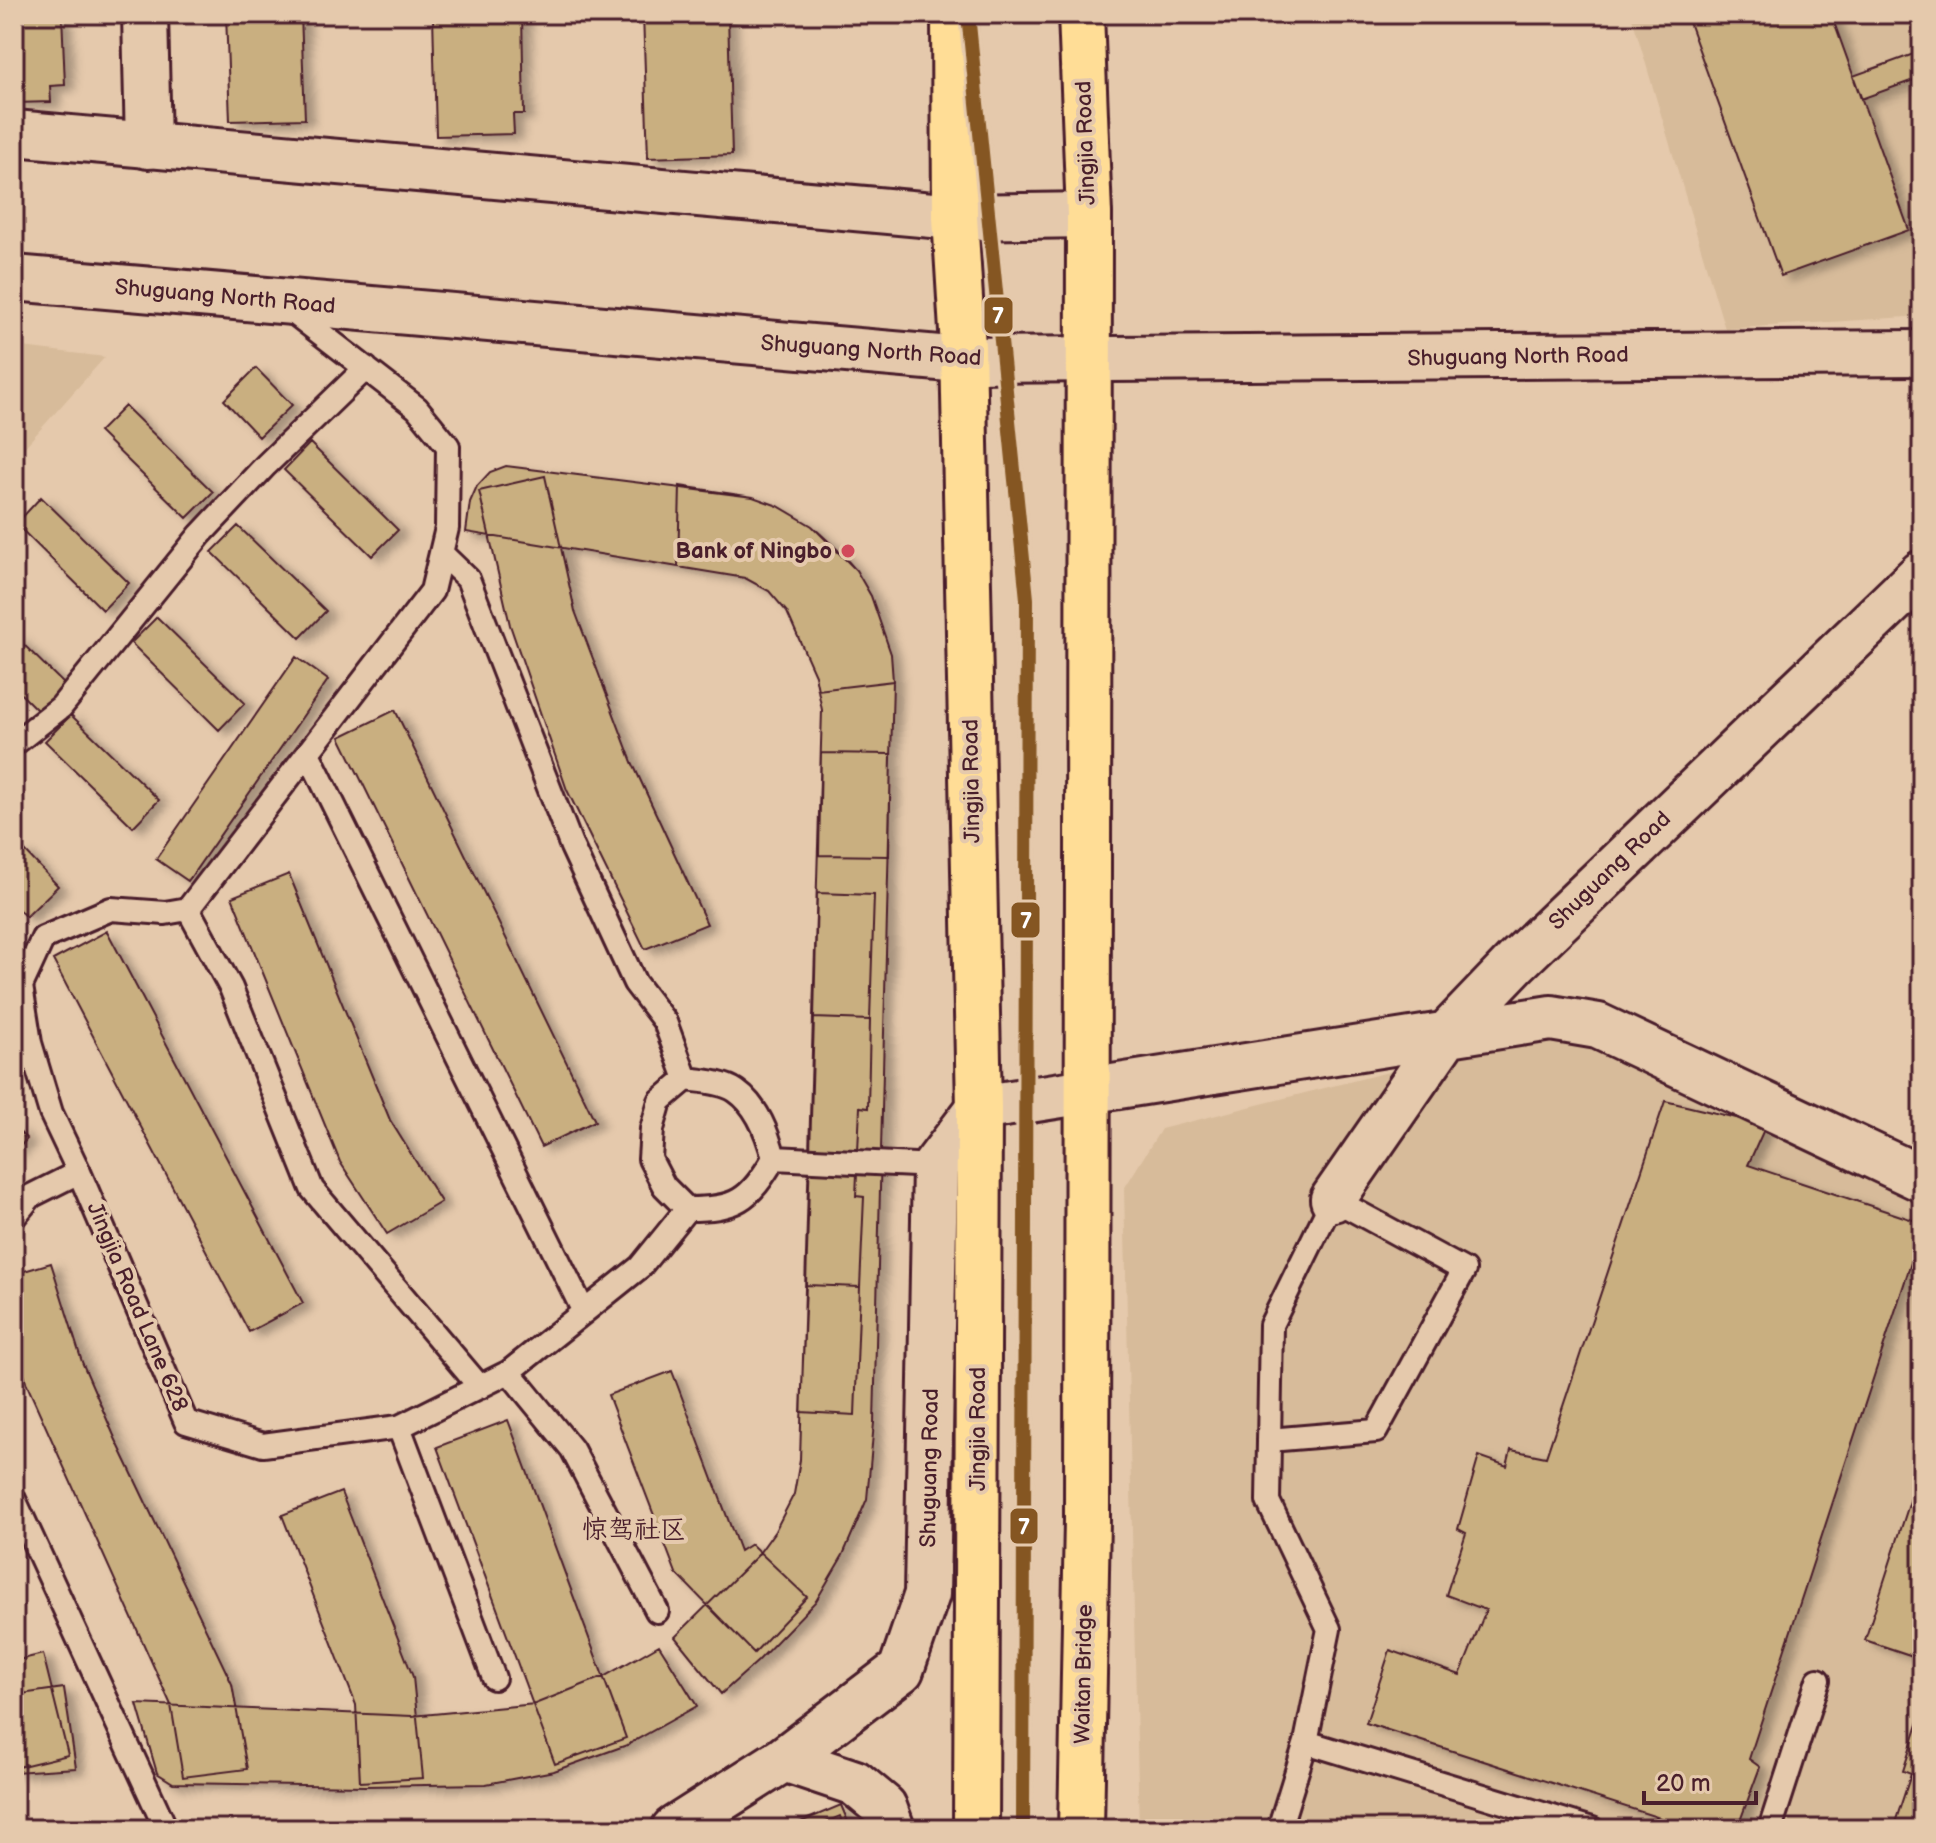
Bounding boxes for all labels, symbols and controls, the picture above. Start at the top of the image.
street label: Jingjia Road [1070,81,1102,205]
street label: Shuguang North Road [114,274,336,320]
line badge: 7 [983,296,1014,335]
text: 7 [992,303,1004,330]
street label: Shuguang North Road [760,330,982,372]
street label: Shuguang North Road [1407,342,1629,372]
place label: Bank of Ningbo [676,538,832,565]
marker: Bank of Ningbo [839,542,857,560]
street label: Jingjia Road [957,719,987,843]
street label: Shuguang Road [1543,806,1677,936]
line badge: 7 [1010,901,1041,939]
text: 7 [1020,908,1032,935]
street label: Jingjia Road Lane 628 [81,1198,193,1416]
street label: Jingjia Road [965,1367,992,1491]
street label: Shuguang Road [915,1388,945,1548]
line badge: 7 [1009,1507,1039,1545]
text: 7 [1018,1514,1030,1541]
district label: 惊驾社区 [582,1515,686,1546]
street label: Waitan Bridge [1069,1604,1099,1744]
scale bar [1644,1755,1756,1805]
text: 20 m [1656,1769,1711,1798]

